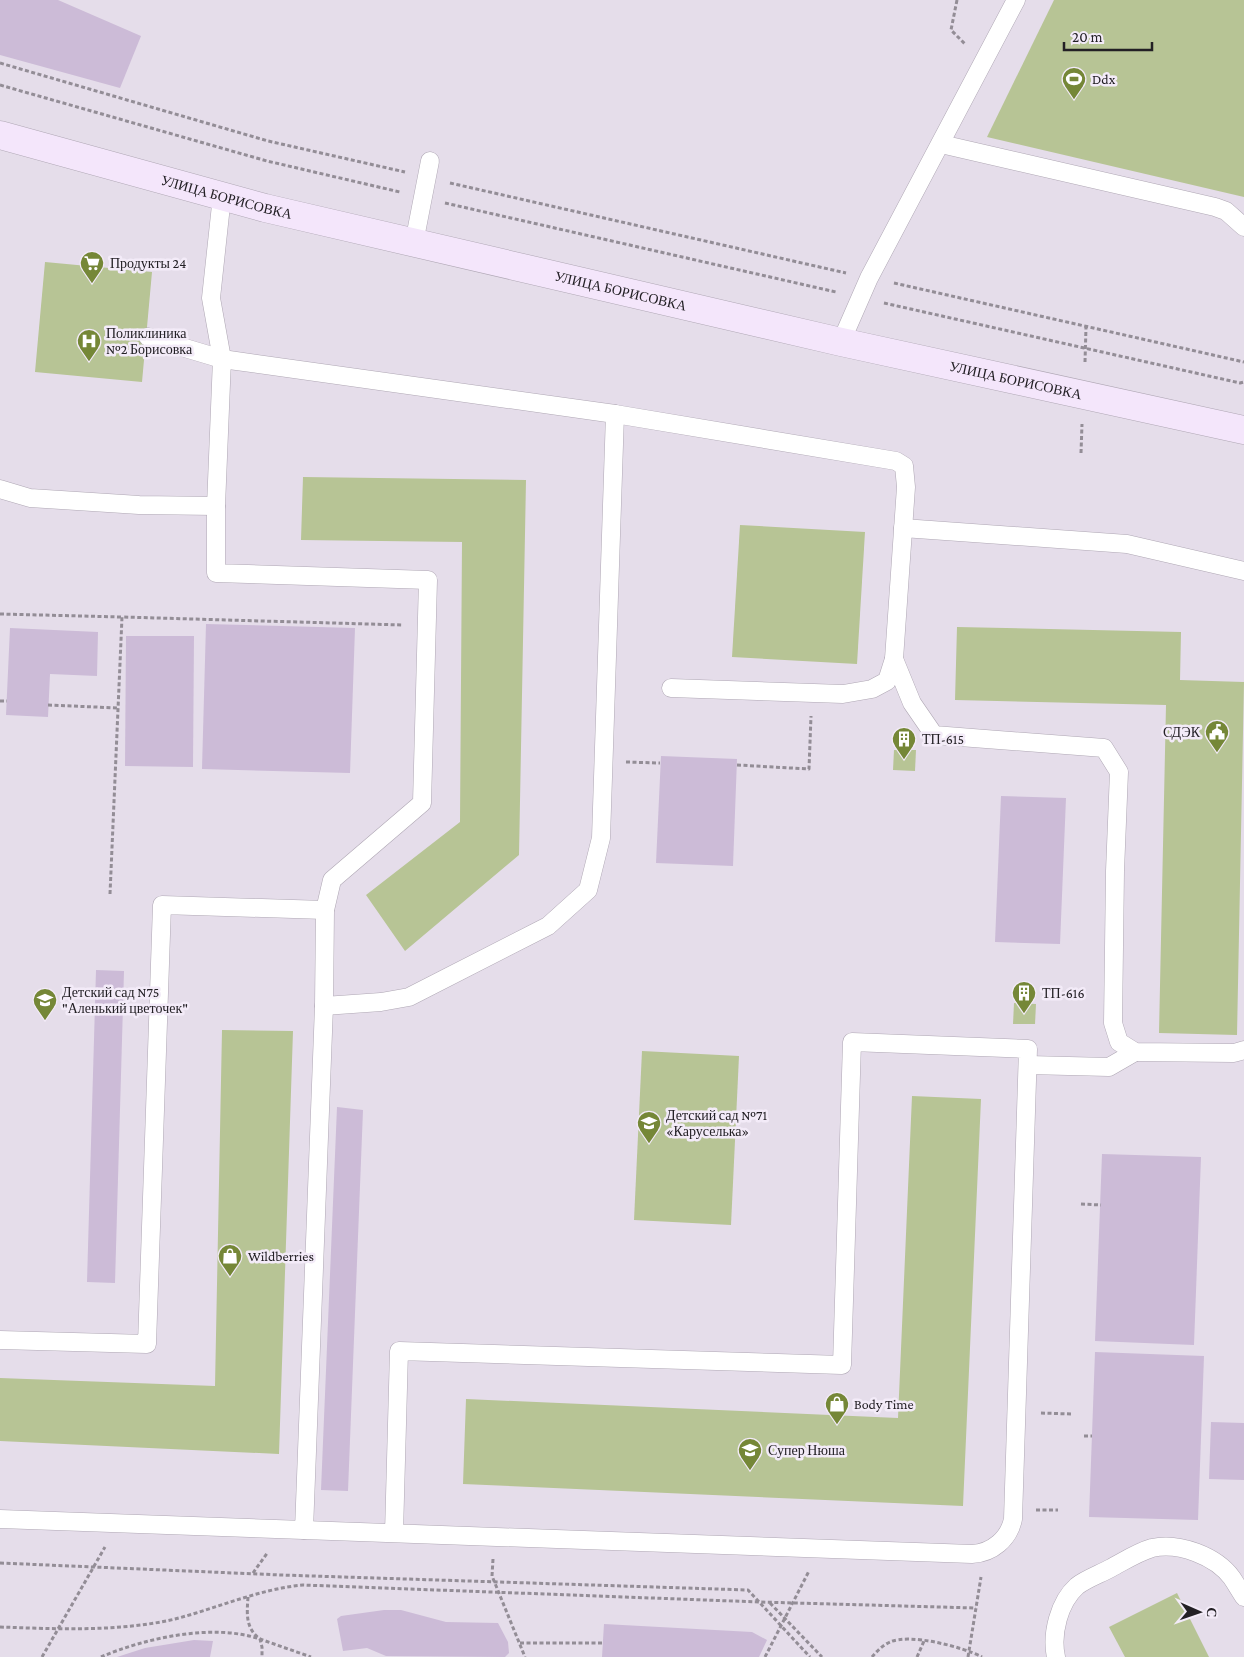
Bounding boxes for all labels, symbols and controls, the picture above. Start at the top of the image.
scale bar [1064,20,1152,52]
text: 20 m [1072,29,1103,45]
sports icon: Ddx [1061,66,1087,100]
place label: Ddx [1092,71,1116,87]
street label: УЛИЦА БОРИСОВКА [159,172,295,222]
supermarket icon: Продукты 24 [79,250,105,284]
place label: Продукты 24 [110,255,186,271]
street label: УЛИЦА БОРИСОВКА [553,268,689,314]
place label: Поликлиника №2 Борисовка [106,325,193,357]
hospital icon: Поликлиника №2 Борисовка [76,328,102,362]
street label: УЛИЦА БОРИСОВКА [948,358,1084,403]
public building icon: СДЭК [1204,719,1230,753]
place label: СДЭК [1163,724,1201,740]
building icon: ТП-615 [891,726,917,760]
place label: ТП-615 [922,731,964,747]
building icon: ТП-616 [1011,980,1037,1014]
place label: Детский сад N75 "Аленький цветочек" [62,984,188,1016]
place label: ТП-616 [1042,985,1085,1001]
school or university icon: Детский сад N75 "Аленький цветочек" [32,987,58,1021]
place label: Детский сад №71 «Каруселька» [666,1107,767,1139]
school or university icon: Детский сад №71 «Каруселька» [636,1110,662,1144]
shop icon: Wildberries [217,1243,243,1277]
place label: Wildberries [248,1248,314,1264]
shop icon: Body Time [824,1391,850,1425]
place label: Body Time [854,1396,914,1412]
school or university icon: Супер Нюша [737,1437,763,1471]
place label: Супер Нюша [768,1442,846,1458]
north arrow [1174,1587,1224,1637]
text: С [1204,1607,1220,1618]

